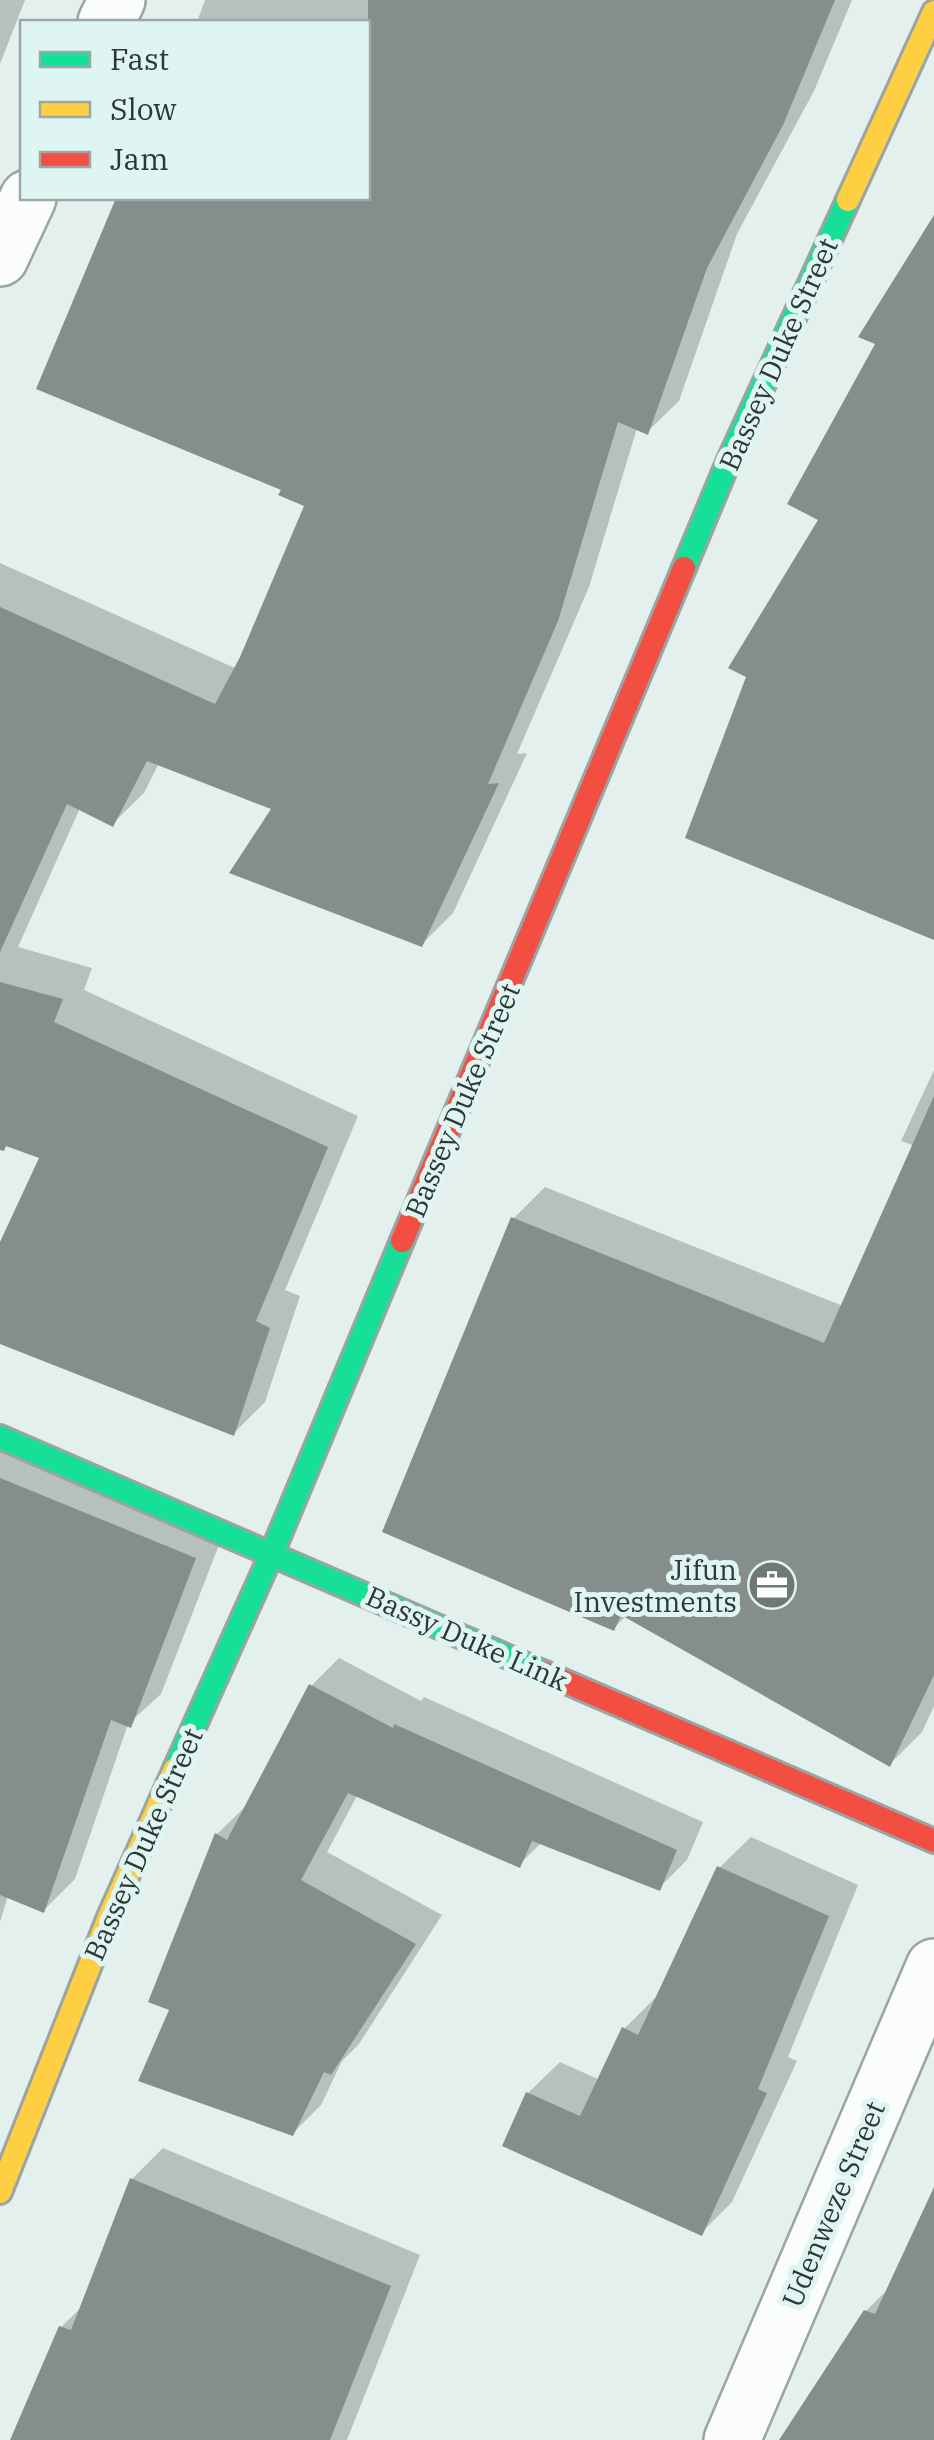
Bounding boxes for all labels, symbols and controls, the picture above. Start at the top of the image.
legend [20,20,370,200]
text: Fast [110,39,169,78]
text: Slow [110,89,177,128]
text: Jam [110,139,169,178]
street label: Bassey Duke Street [710,232,846,476]
street label: Bassey Duke Street [396,977,528,1223]
place label: Jifun Investments [574,1551,737,1620]
office icon: Jifun Investments [746,1559,798,1611]
street label: Bassy Duke Link [360,1577,574,1699]
street label: Bassey Duke Street [75,1722,211,1966]
street label: Udenweze Street [773,2095,893,2313]

